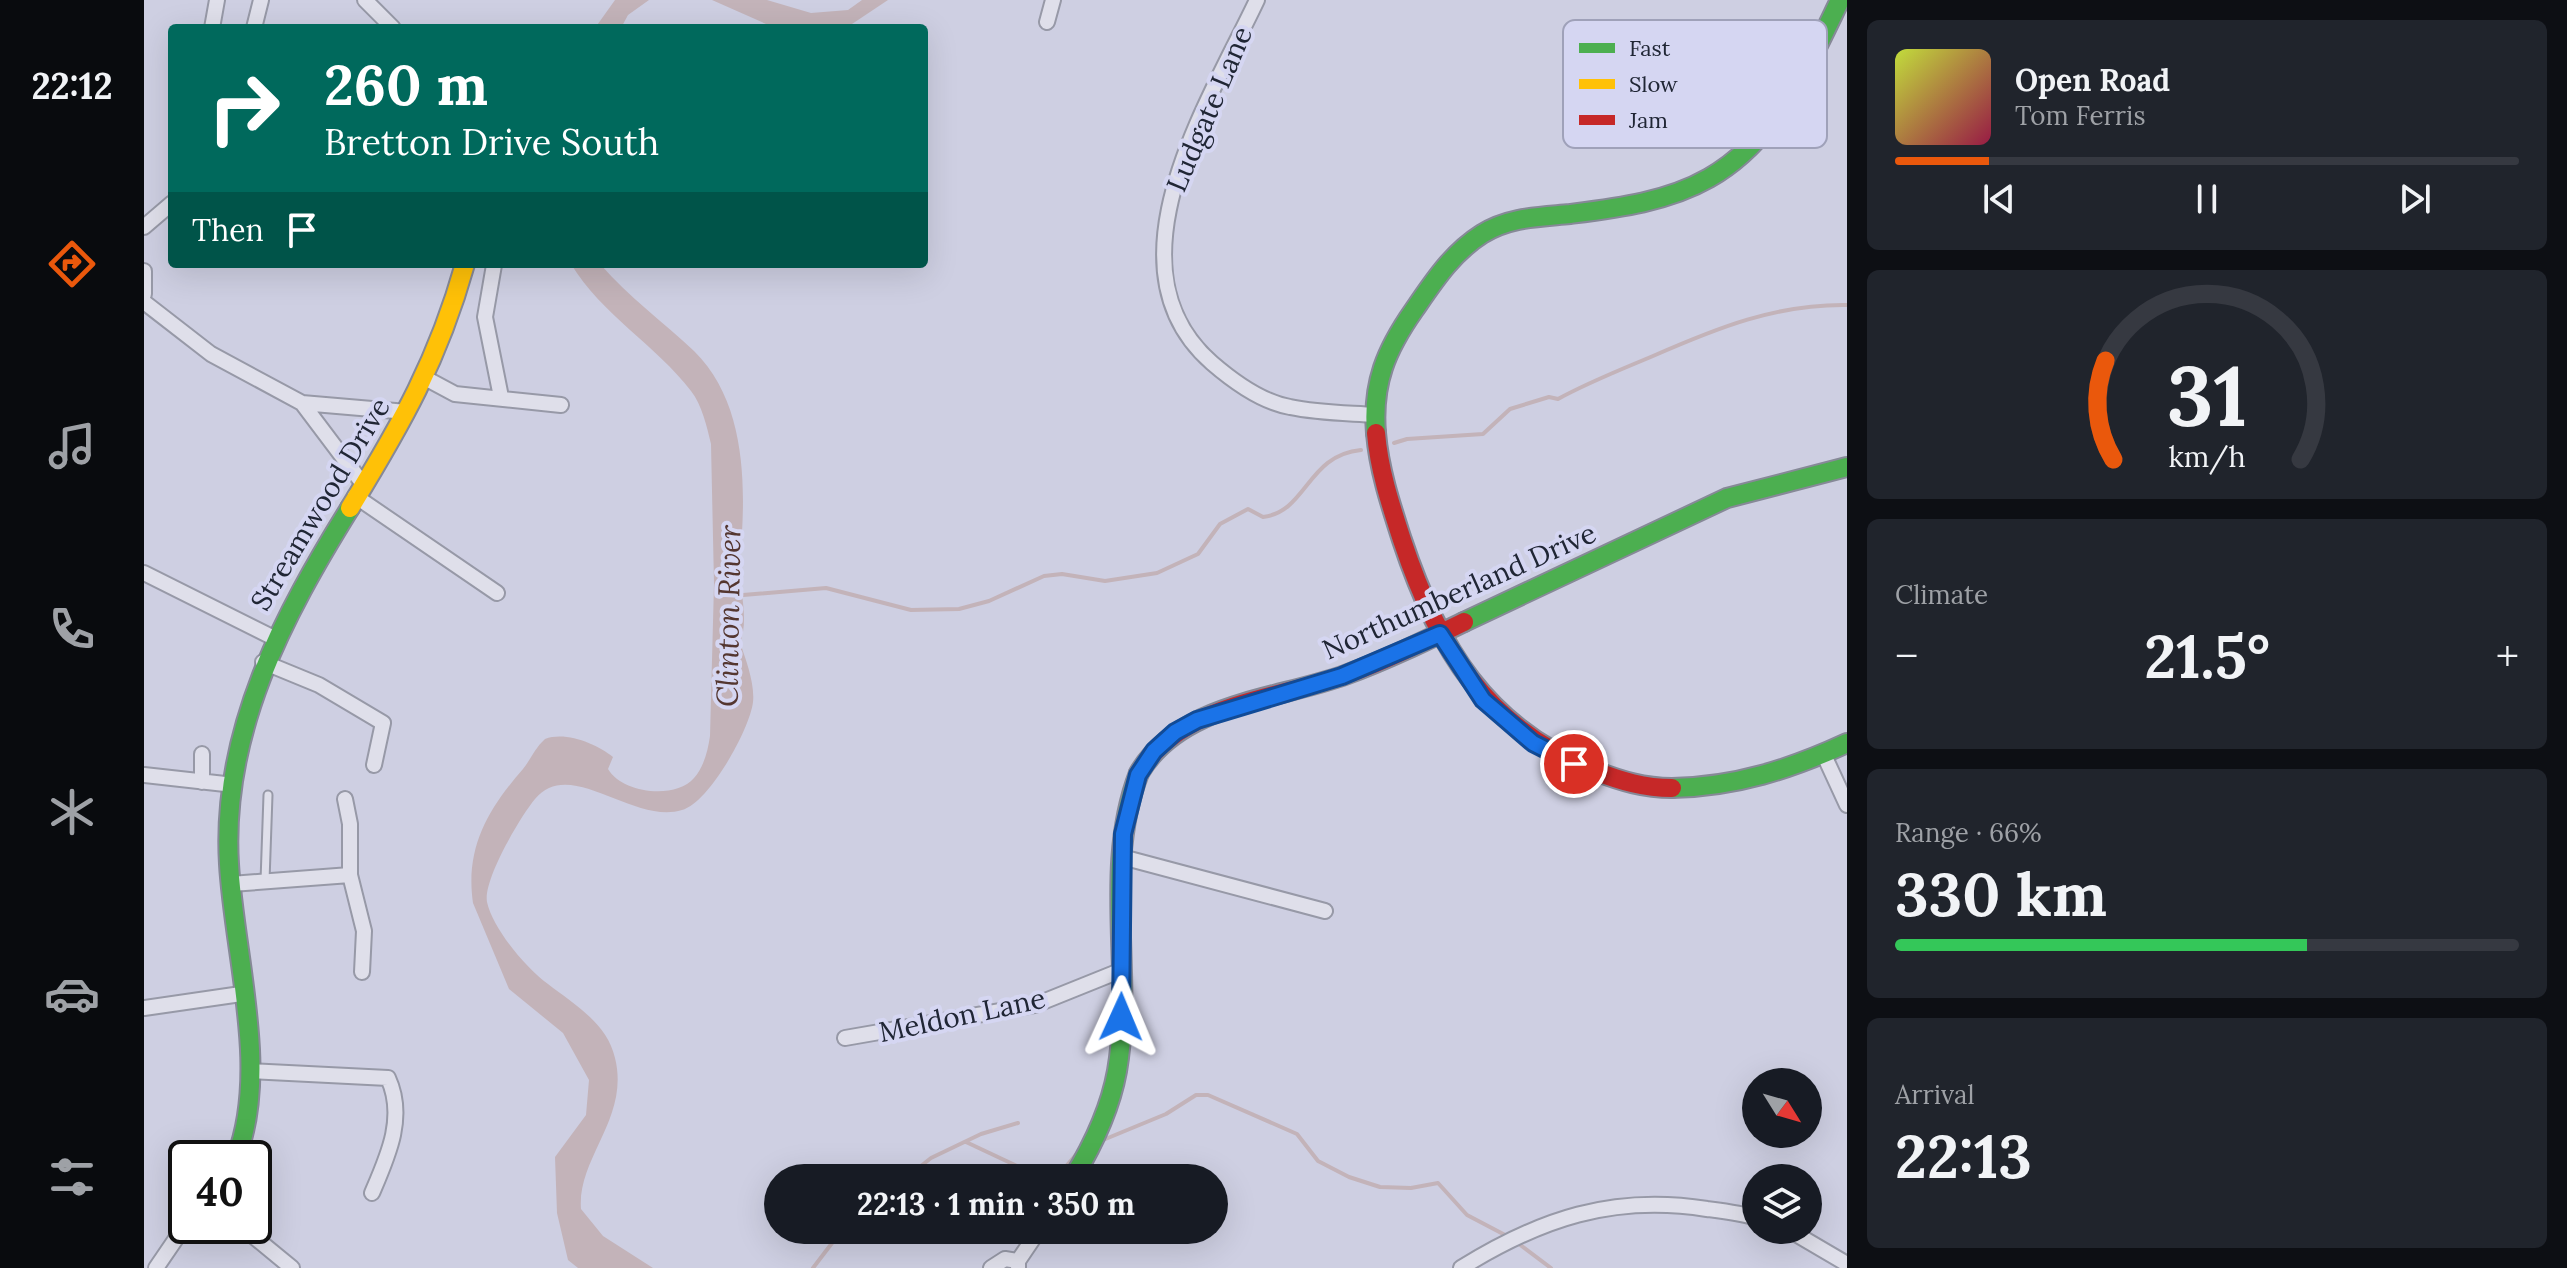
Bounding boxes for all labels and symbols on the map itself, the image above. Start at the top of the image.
legend [1563,20,1827,148]
street label: Ludgate Lane [1158,21,1260,197]
text: Fast [1629,34,1671,62]
text: Slow [1629,70,1678,98]
text: Jam [1628,106,1668,134]
street label: Streamwood Drive [242,391,398,617]
street label: Northumberland Drive [1317,514,1601,668]
water label: Clinton River [707,524,749,707]
pin [1540,730,1608,798]
position arrow [1079,975,1163,1059]
street label: Meldon Lane [875,980,1049,1050]
north arrow [1742,1068,1822,1148]
speed limit sign: 40 [168,1140,272,1244]

